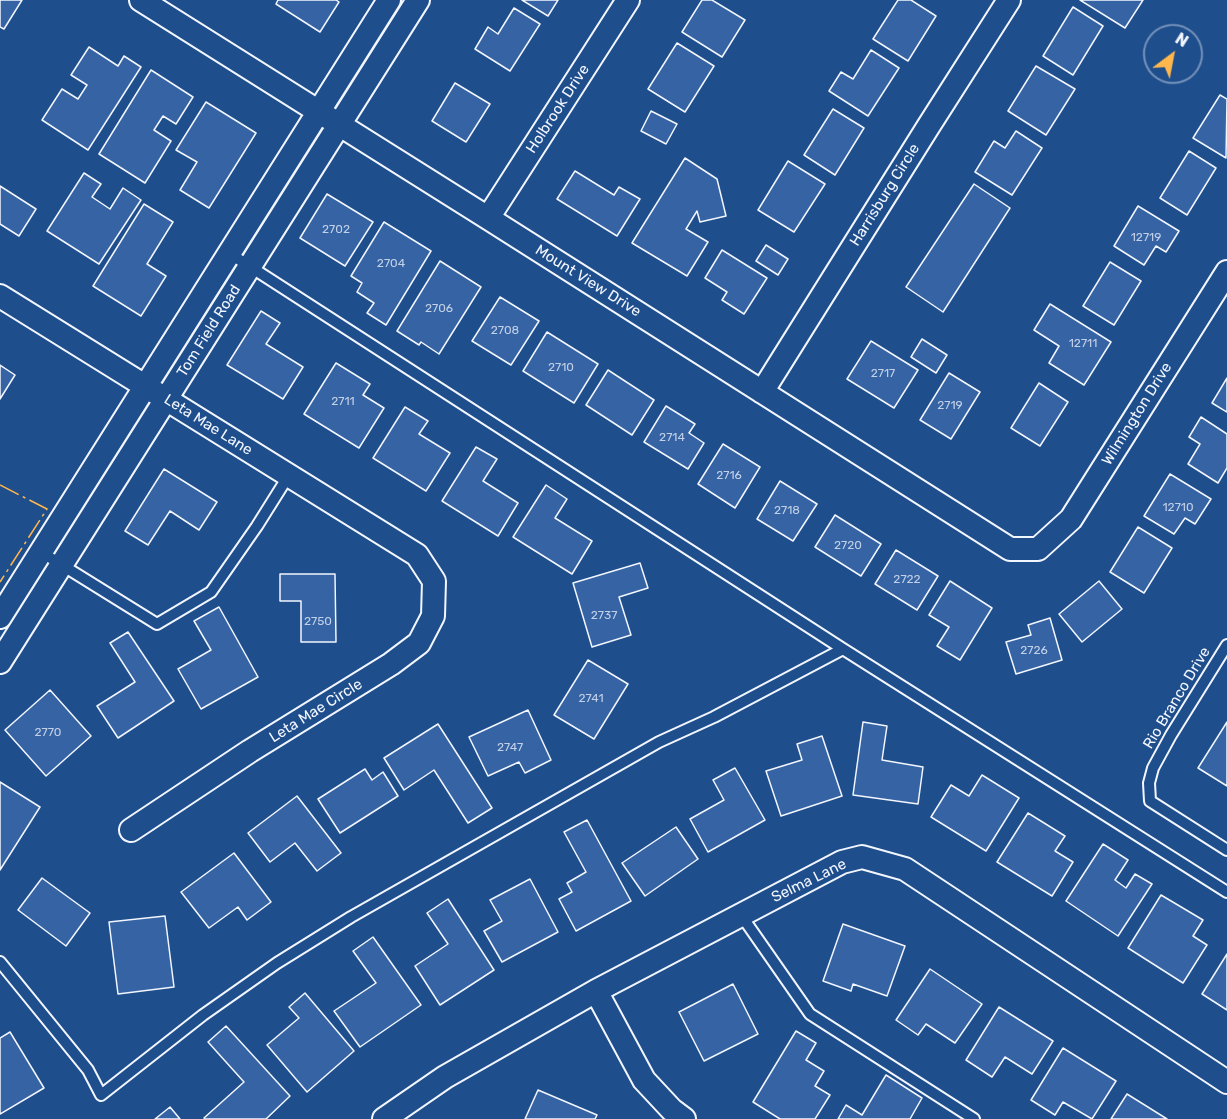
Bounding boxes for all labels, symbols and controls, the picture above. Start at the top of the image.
north arrow [1143,24,1203,84]
text: N [1172,29,1192,51]
street label: Holbrook Drive [523,61,593,157]
street label: Harrisburg Circle [846,140,924,250]
house number: 2702 [322,223,350,237]
house number: 12719 [1131,231,1161,245]
street label: Mount View Drive [532,241,644,321]
house number: 2704 [377,257,405,271]
street label: Tom Field Road [173,282,245,380]
house number: 2706 [425,302,453,316]
house number: 2708 [491,324,519,338]
house number: 12711 [1069,337,1097,351]
street label: Wilmington Drive [1098,359,1176,469]
house number: 2710 [548,361,574,375]
house number: 2717 [871,367,895,381]
street label: Leta Mae Lane [160,391,256,459]
house number: 2711 [331,395,355,409]
house number: 2719 [937,399,963,413]
house number: 2714 [659,431,685,445]
house number: 2716 [716,469,742,483]
house number: 12710 [1162,501,1194,515]
house number: 2718 [774,504,800,518]
house number: 2720 [834,539,862,553]
house number: 2722 [893,573,921,587]
house number: 2737 [591,609,617,623]
house number: 2750 [304,615,332,629]
house number: 2726 [1020,644,1048,658]
street label: Rio Branco Drive [1140,644,1214,752]
street label: Leta Mae Circle [266,675,366,747]
house number: 2741 [578,692,604,706]
house number: 2770 [35,726,61,740]
house number: 2747 [497,741,523,755]
street label: Selma Lane [769,855,849,907]

